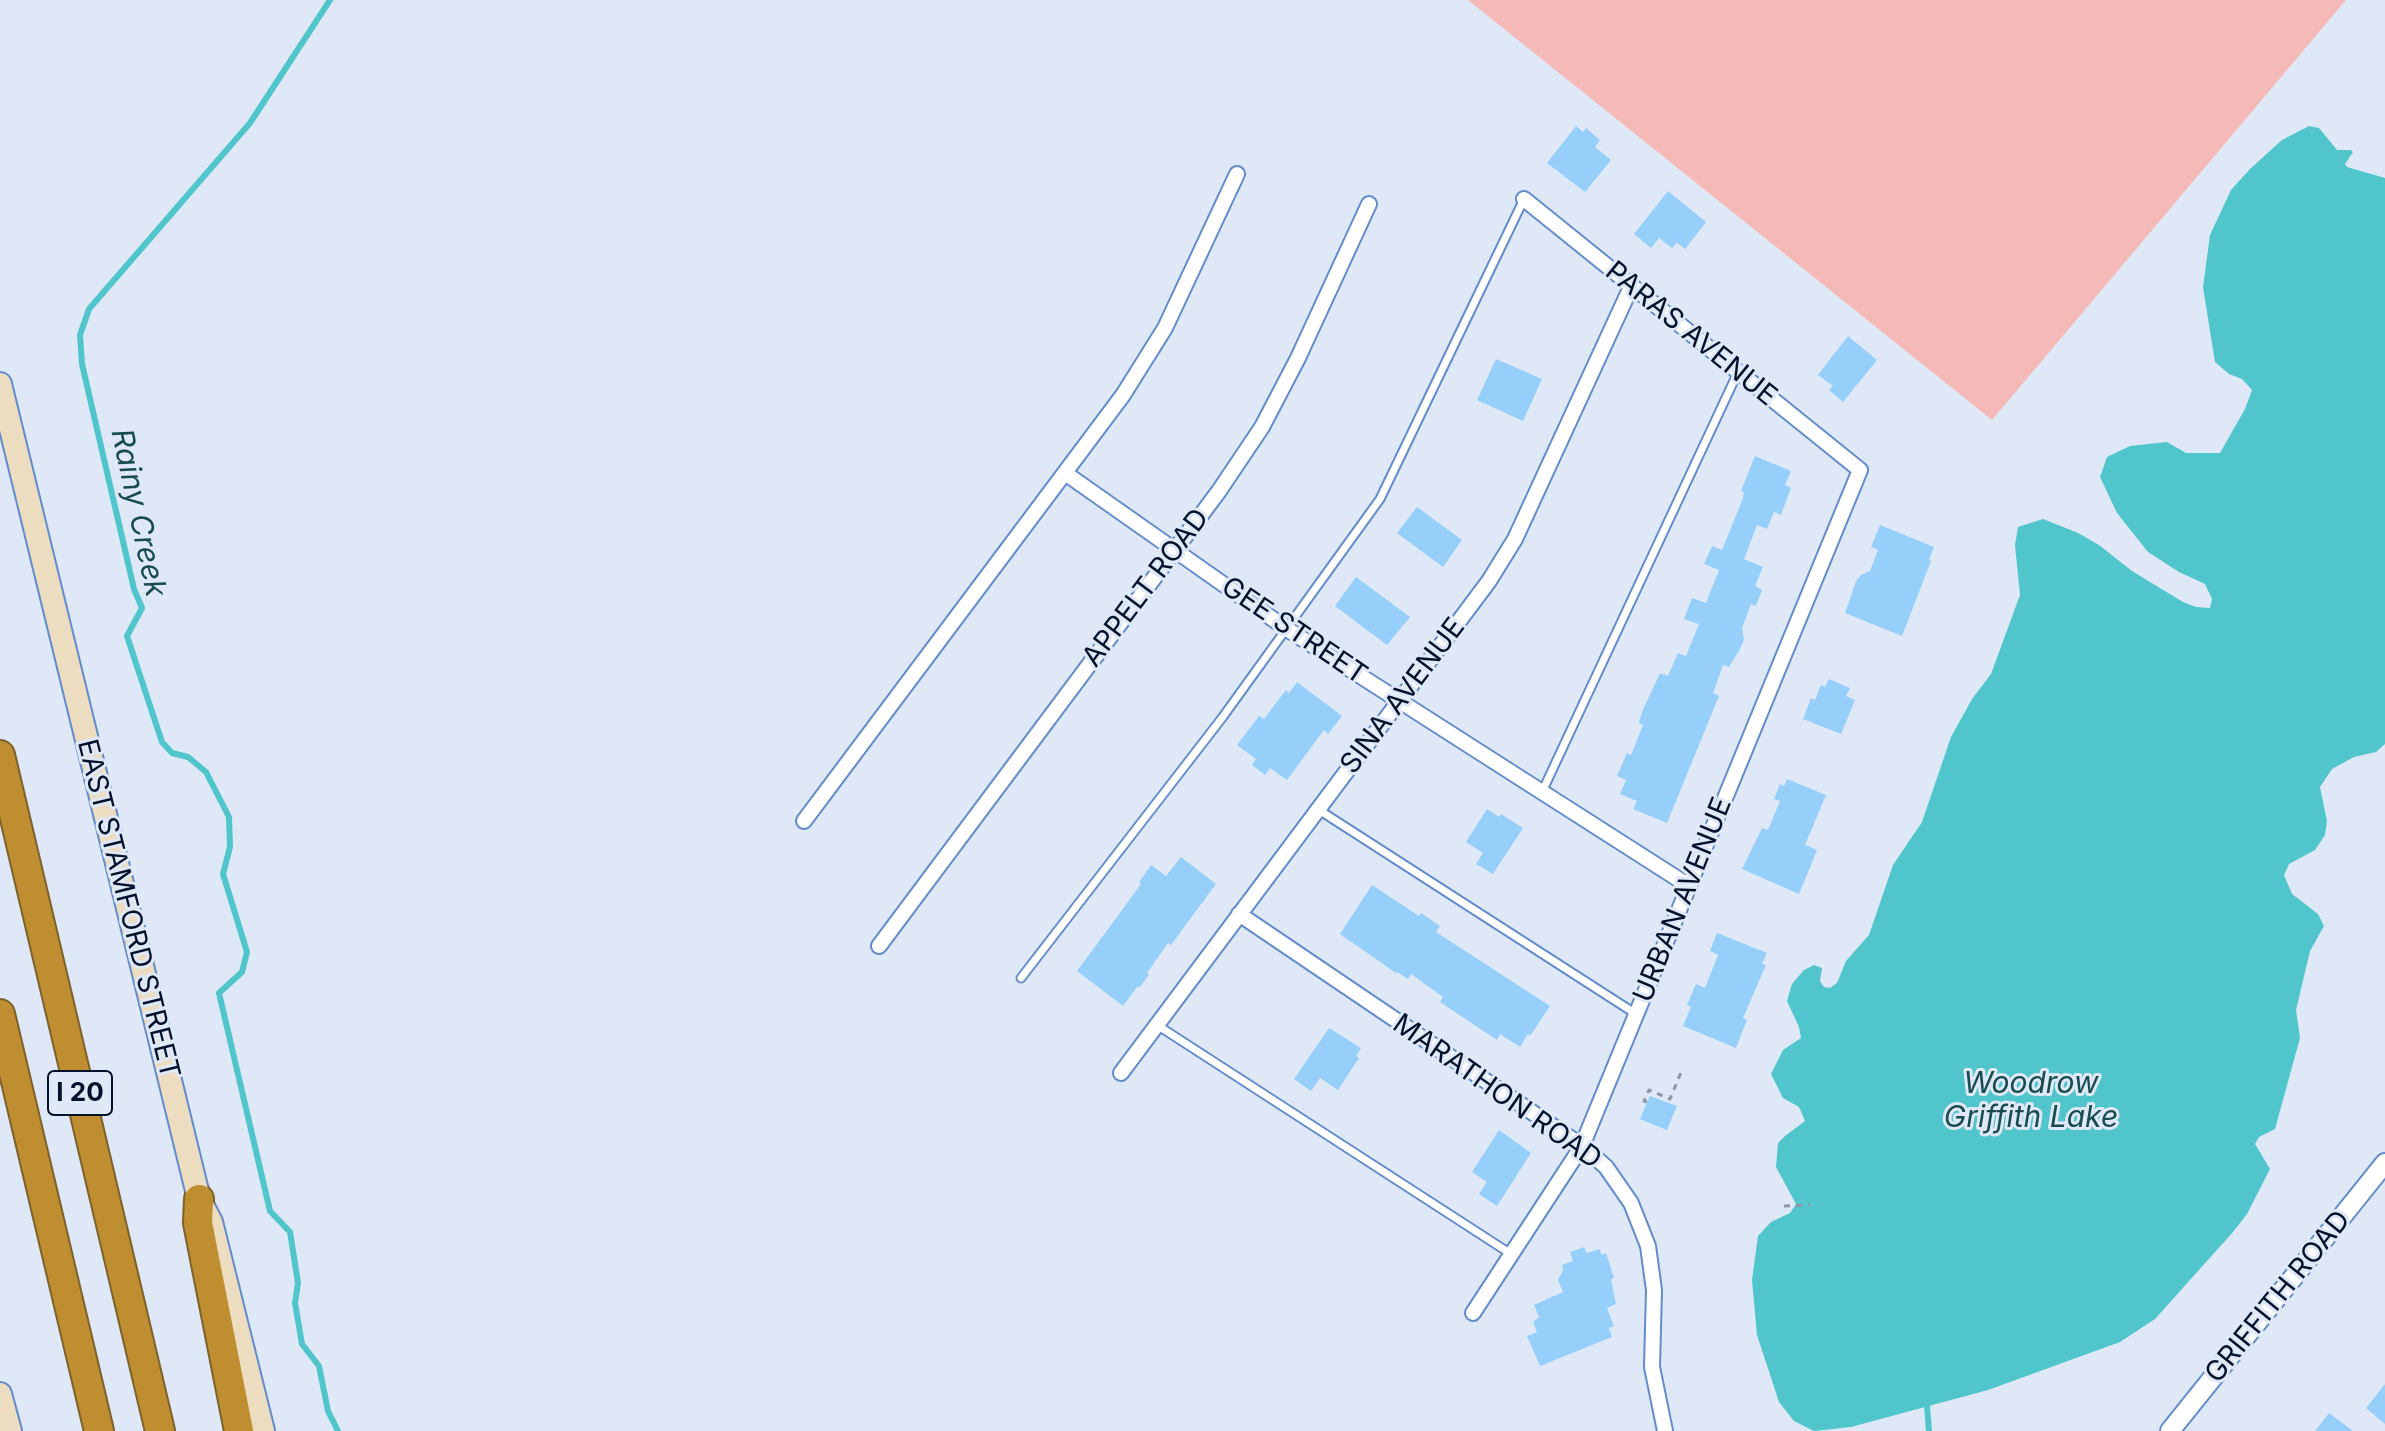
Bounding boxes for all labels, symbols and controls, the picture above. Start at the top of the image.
street label: PARAS AVENUE [1599,255,1783,413]
water label: Rainy Creek [103,426,173,600]
street label: APPELT ROAD [1076,502,1216,674]
street label: GEE STREET [1215,570,1373,692]
street label: SINA AVENUE [1334,612,1472,780]
street label: EAST STAMFORD STREET [70,736,186,1082]
street label: URBAN AVENUE [1627,793,1739,1007]
street label: MARATHON ROAD [1386,1007,1608,1177]
water label: Woodrow Griffith Lake [1944,1066,2118,1136]
road number: I 20 [48,1071,112,1115]
street label: GRIFFITH ROAD [2198,1204,2358,1390]

